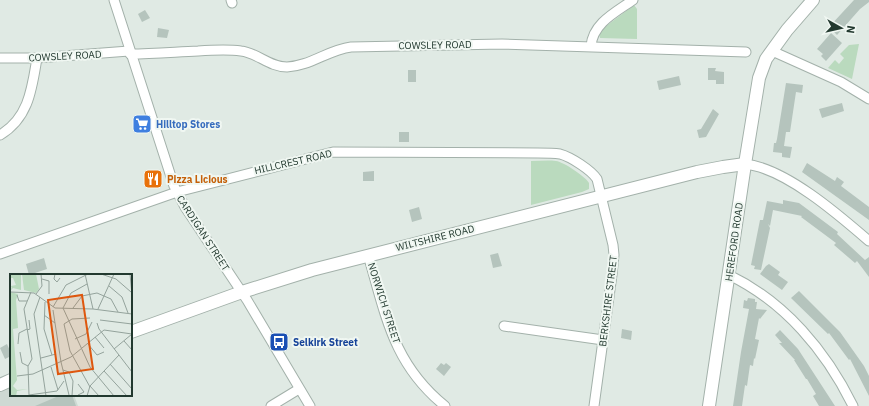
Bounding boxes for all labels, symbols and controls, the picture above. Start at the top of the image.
north arrow [821,8,861,48]
text: N [843,24,858,34]
street label: COWSLEY ROAD [398,38,472,52]
street label: COWSLEY ROAD [28,48,102,64]
supermarket icon: Hilltop Stores [131,113,153,135]
place label: Hilltop Stores [156,118,220,131]
street label: HILLCREST ROAD [253,147,333,177]
restaurant icon: Pizza Licious [142,168,164,190]
place label: Pizza Licious [167,173,228,186]
street label: CARDIGAN STREET [174,193,232,274]
street label: HEREFORD ROAD [722,201,746,282]
street label: WILTSHIRE ROAD [394,222,476,254]
street label: BERKSHIRE STREET [596,254,620,347]
street label: NORWICH STREET [365,261,403,345]
inset map [10,274,132,396]
bus stop icon: Selkirk Street [268,331,290,353]
place label: Selkirk Street [293,336,358,349]

